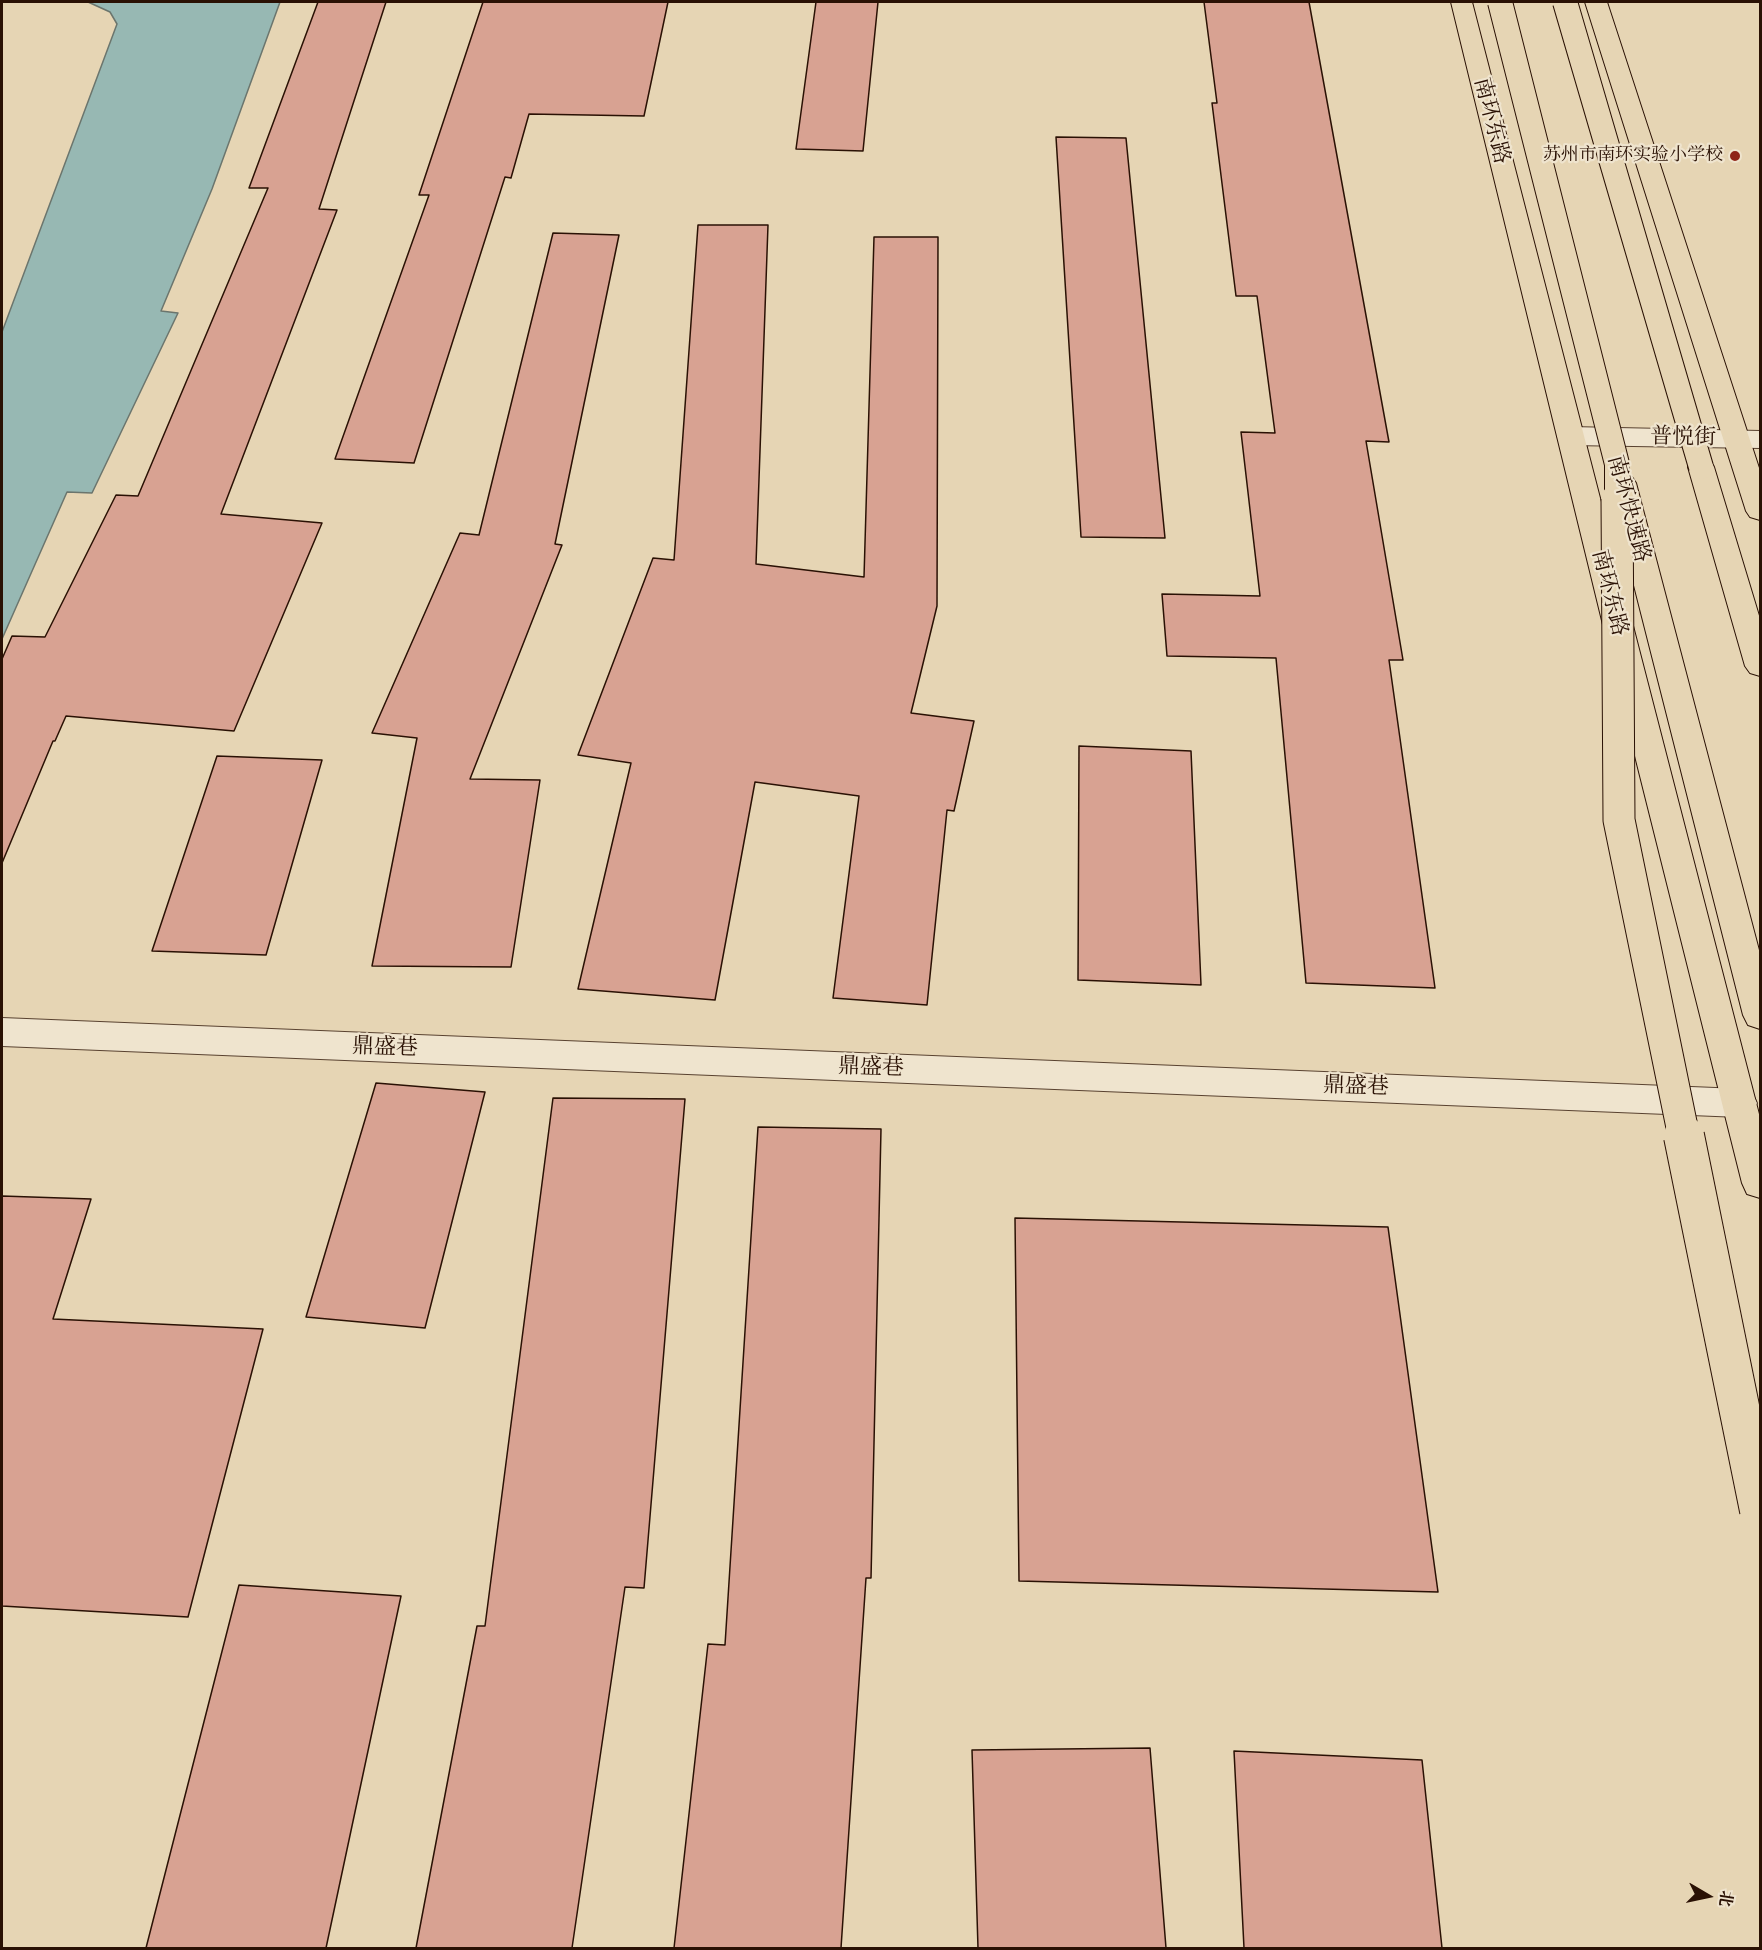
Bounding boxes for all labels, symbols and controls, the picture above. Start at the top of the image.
street label: 南环东路 [1468,75,1514,167]
place label: 苏州市南环实验小学校 [1543,145,1723,167]
marker: 苏州市南环实验小学校 [1728,149,1742,163]
street label: 普悦街 [1650,424,1716,452]
street label: 南环快速路 [1601,452,1655,566]
street label: 南环东路 [1586,547,1632,639]
street label: 鼎盛巷 [352,1034,418,1062]
street label: 鼎盛巷 [838,1054,904,1082]
street label: 鼎盛巷 [1323,1073,1389,1101]
north arrow [1678,1866,1738,1926]
text: 北 [1714,1889,1738,1908]

